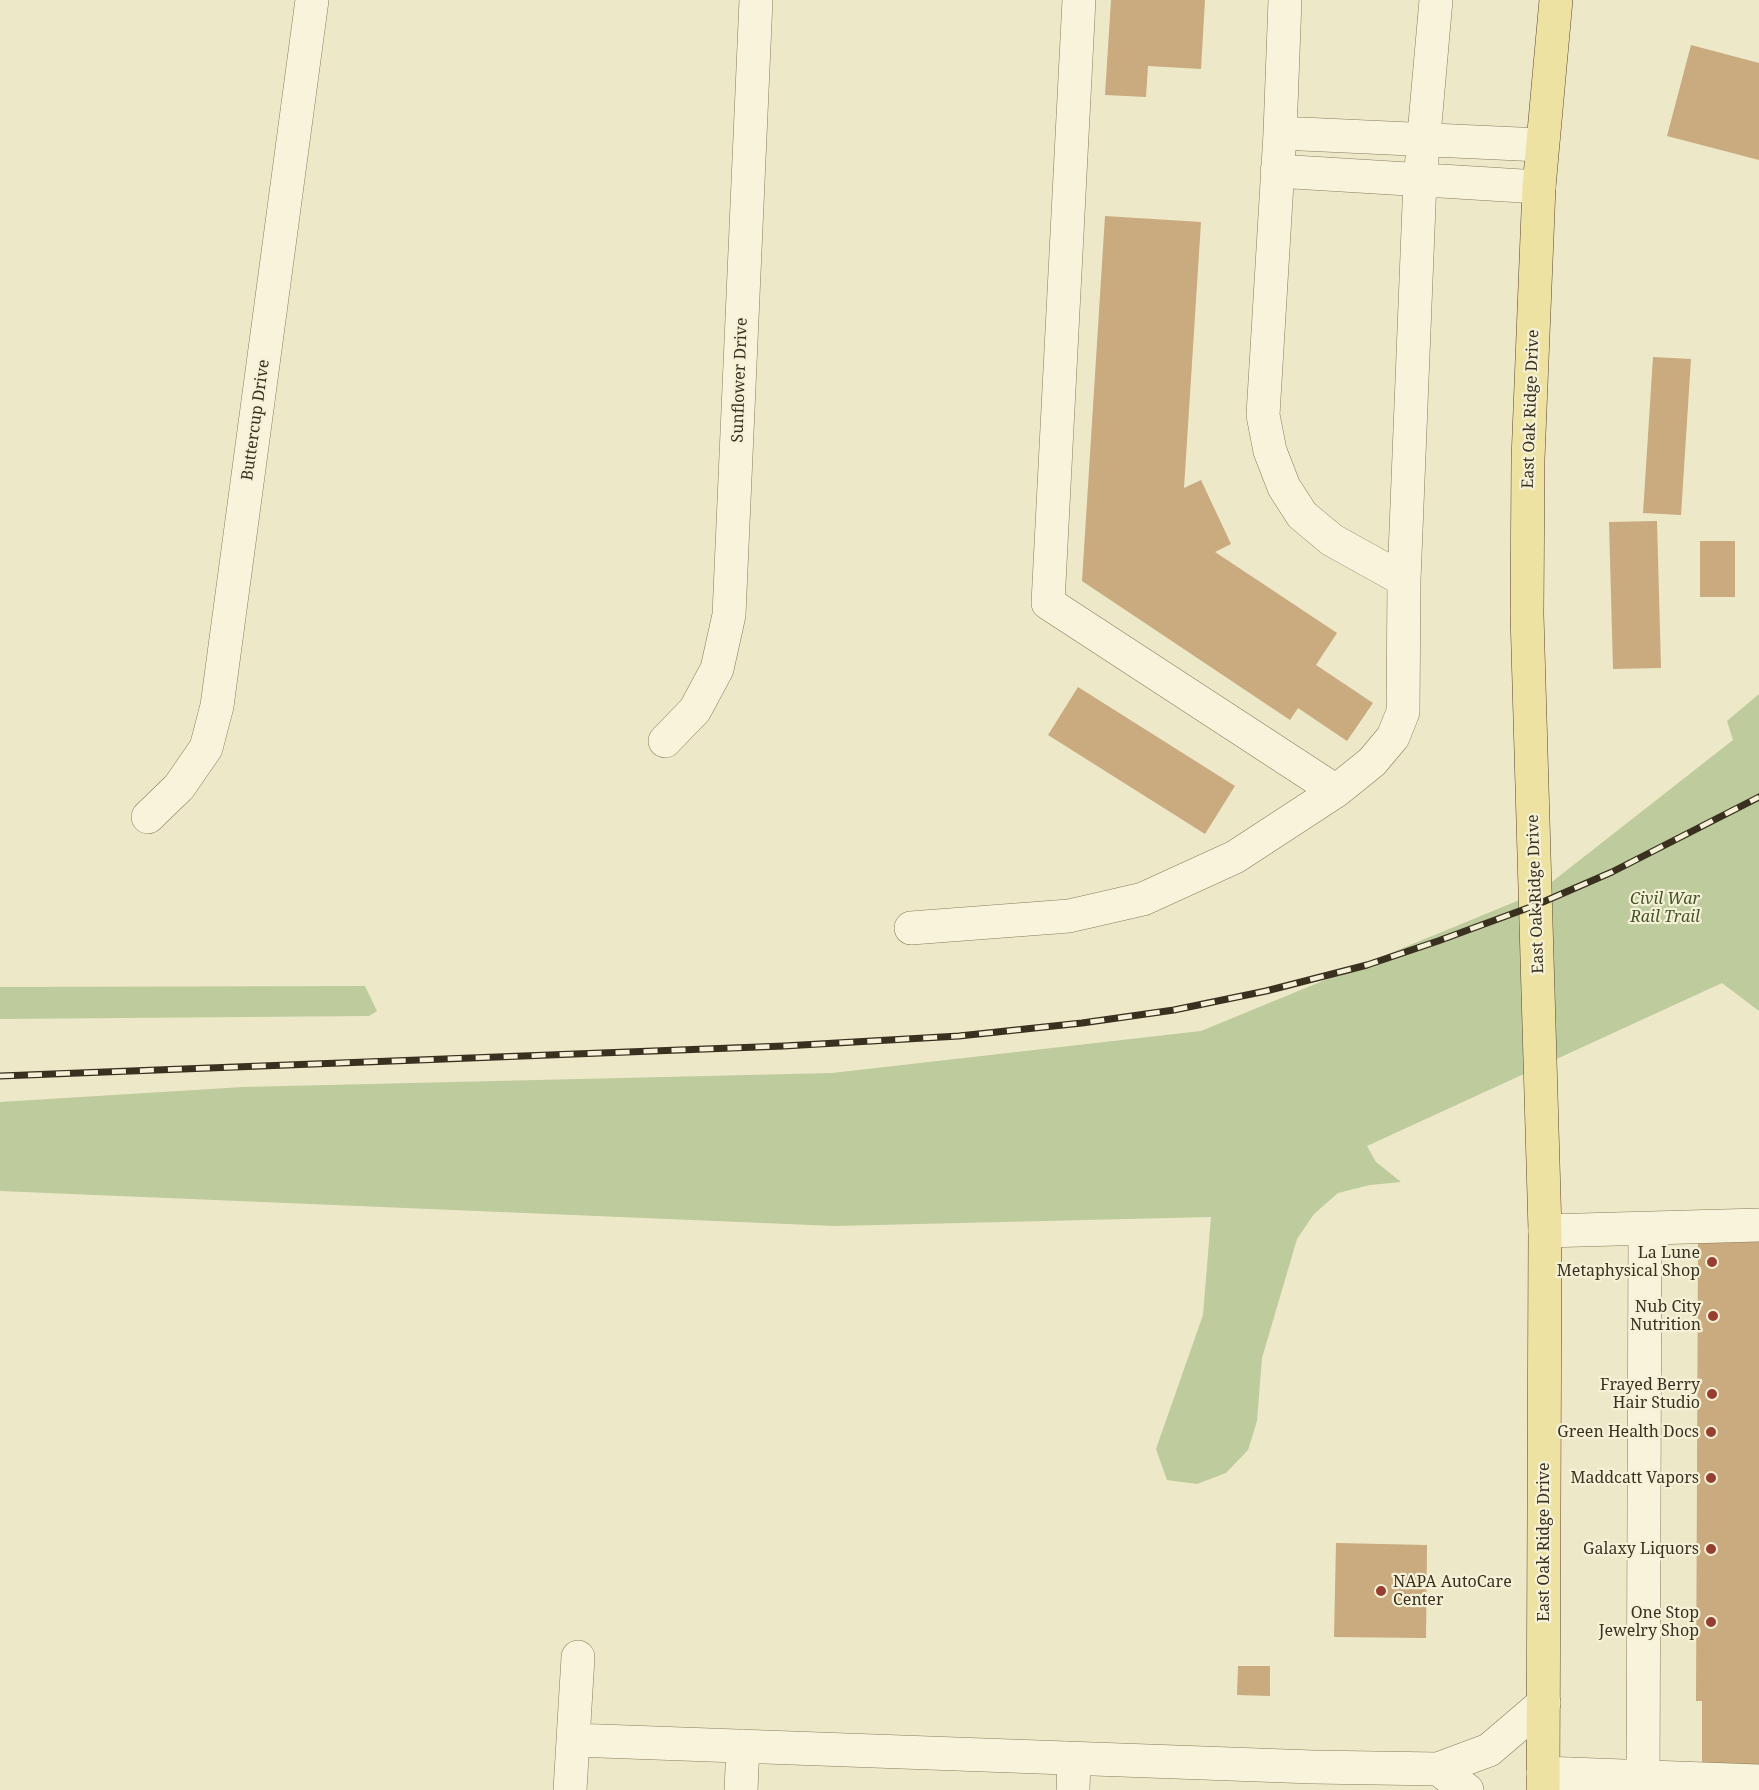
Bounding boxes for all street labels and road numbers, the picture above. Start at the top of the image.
street label: Sunflower Drive [728,317,752,443]
street label: East Oak Ridge Drive [1519,329,1543,489]
street label: Buttercup Drive [238,358,274,482]
street label: East Oak Ridge Drive [1524,814,1548,974]
street label: East Oak Ridge Drive [1534,1462,1554,1622]

